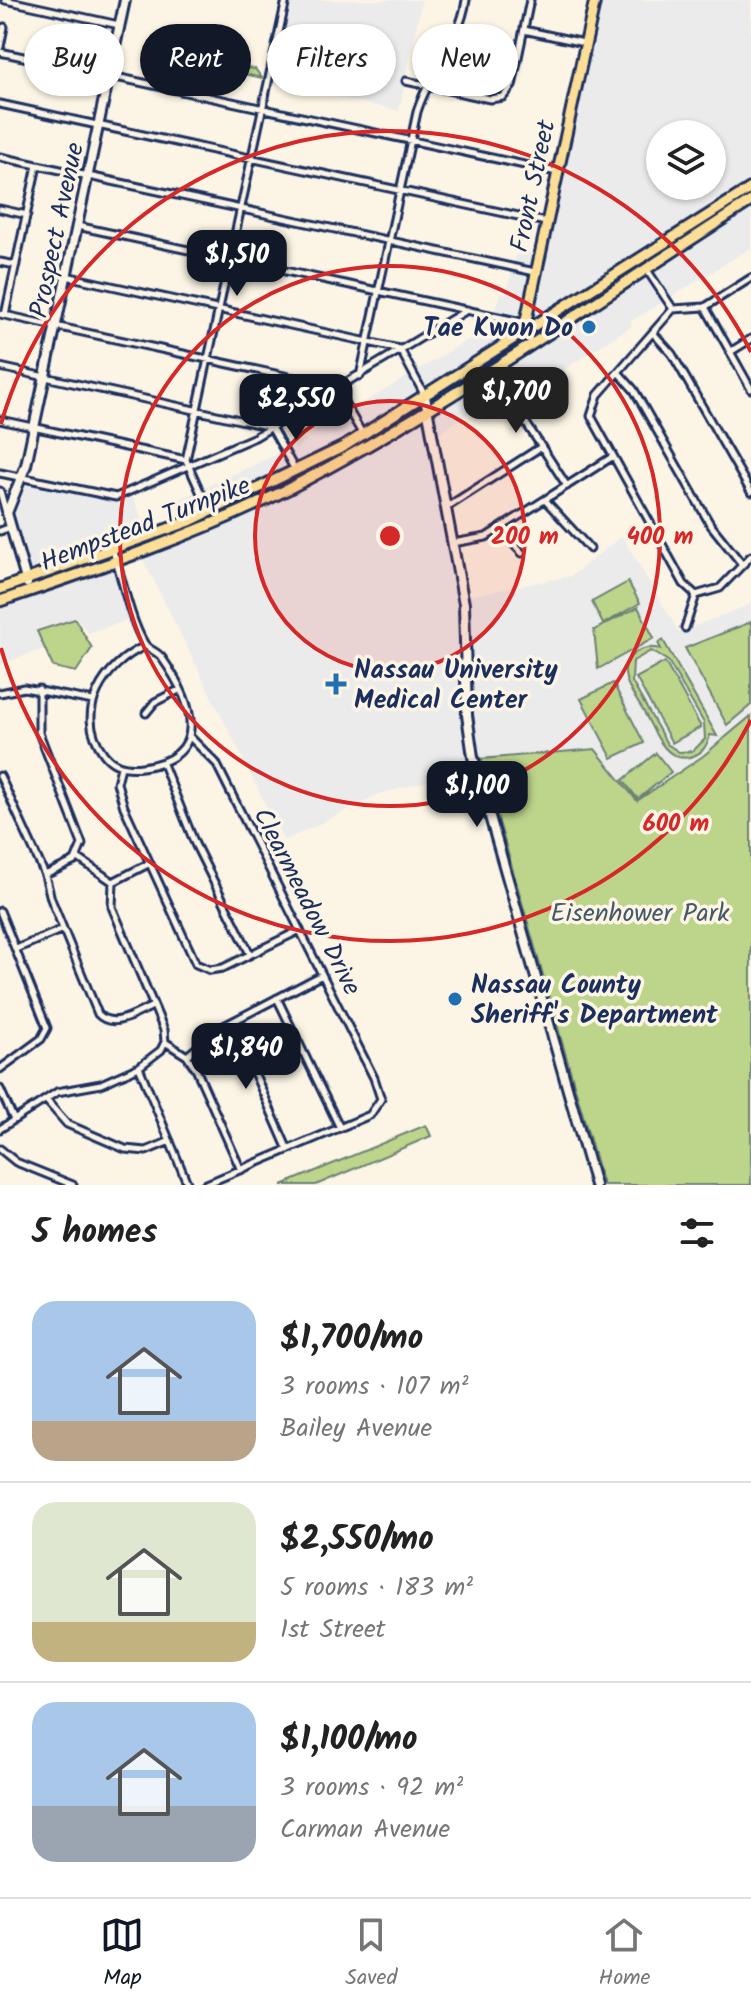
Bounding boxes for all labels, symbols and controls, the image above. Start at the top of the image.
chip: Buy [24,24,124,96]
chip: Rent [140,24,251,96]
chip: Filters [267,24,396,96]
chip: New [412,24,518,96]
street label: Front Street [499,115,569,256]
map controls [646,120,726,200]
button: layers [646,120,726,200]
street label: Prospect Avenue [19,139,97,322]
pin: $1,510 [172,230,302,298]
text: $1,510 [205,235,269,277]
place label: Tae Kwon Do [423,308,573,350]
marker: Tae Kwon Do [580,318,598,336]
pin: $1,700 [451,367,581,435]
text: $1,700 [481,372,551,414]
pin: $2,550 [231,374,361,442]
text: $2,550 [257,379,335,421]
street label: Hempstead Turnpike [35,465,257,584]
text: 200 m [491,518,559,557]
text: 400 m [627,518,693,557]
centre of rings [376,522,404,550]
place label: Nassau University Medical Center [354,650,558,722]
marker: Nassau University Medical Center [325,673,347,695]
pin: $1,100 [412,761,542,829]
text: $1,100 [445,766,509,808]
street label: Clearmeadow Drive [241,801,372,1003]
text: 600 m [643,805,709,844]
park label: Eisenhower Park [550,893,730,935]
place label: Nassau County Sheriff's Department [471,965,718,1037]
marker: Nassau County Sheriff's Department [446,990,464,1008]
pin: $1,840 [181,1023,311,1091]
text: $1,840 [210,1028,282,1070]
text: 5 homes [32,1206,157,1260]
icon: filters [675,1211,719,1255]
text: $1,700/mo [280,1312,423,1366]
icon: home [96,1333,192,1429]
text: 3 rooms · 107 m² [280,1366,469,1408]
text: Bailey Avenue [280,1408,432,1450]
text: $2,550/mo [280,1513,434,1567]
icon: home [96,1534,192,1630]
text: 5 rooms · 183 m² [280,1567,473,1609]
text: 1st Street [280,1609,386,1651]
text: $1,100/mo [280,1713,417,1767]
icon: home [96,1734,192,1830]
text: 3 rooms · 92 m² [280,1767,463,1809]
text: Carman Avenue [280,1809,450,1851]
tab: Map [100,1913,144,1996]
tab: Saved [345,1913,398,1996]
tab: Home [598,1913,651,1996]

